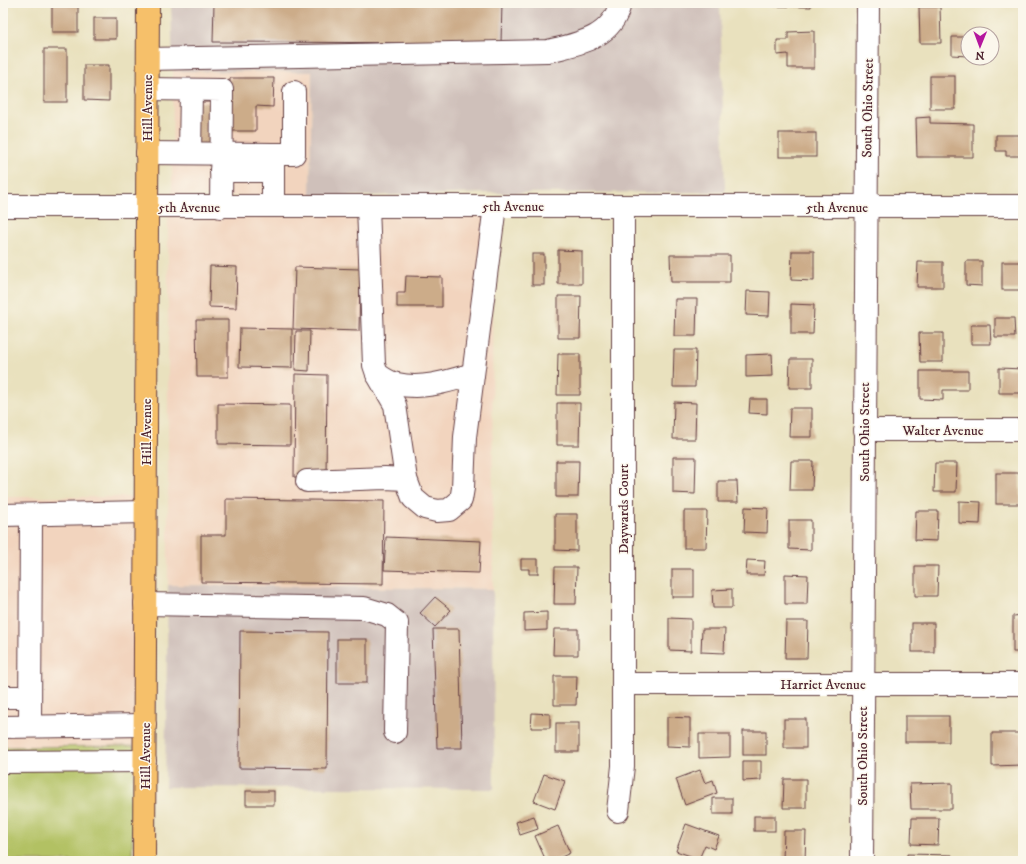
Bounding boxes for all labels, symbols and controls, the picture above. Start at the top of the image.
north arrow [960,26,1000,66]
text: N [975,48,984,62]
street label: South Ohio Street [858,58,878,158]
street label: Hill Avenue [139,74,157,142]
street label: 5th Avenue [482,198,544,216]
street label: 5th Avenue [158,199,220,217]
street label: 5th Avenue [806,199,868,217]
street label: South Ohio Street [856,382,874,482]
street label: Hill Avenue [138,398,156,466]
street label: Walter Avenue [902,422,984,440]
street label: Daywards Court [615,463,633,554]
street label: Harriet Avenue [780,676,866,694]
street label: South Ohio Street [854,706,872,806]
street label: Hill Avenue [137,722,155,790]

